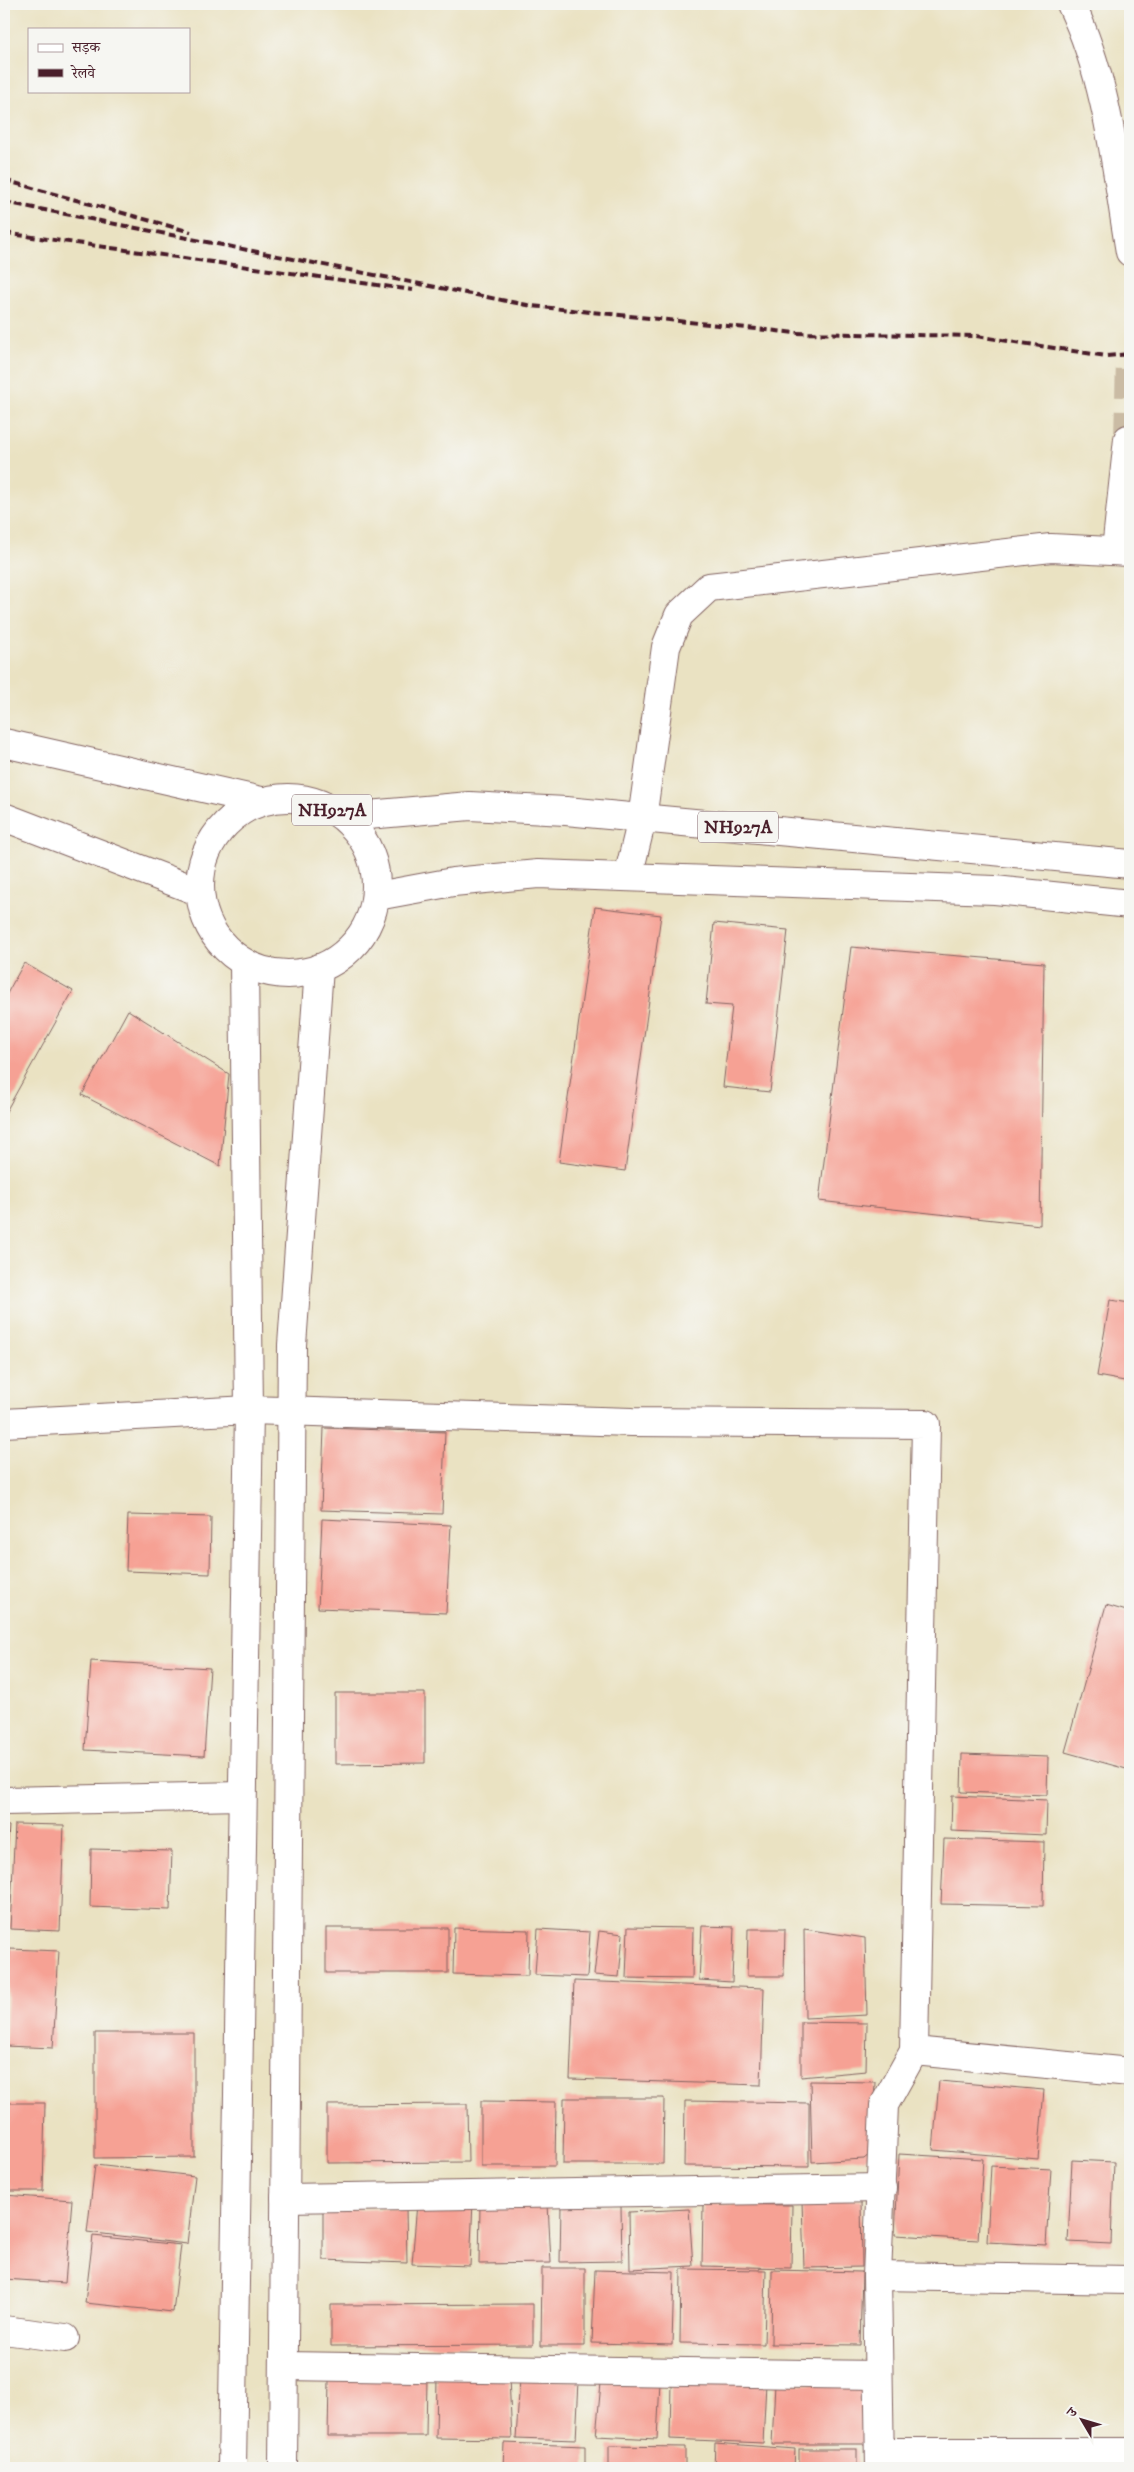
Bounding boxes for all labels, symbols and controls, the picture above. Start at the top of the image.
legend [28,28,190,92]
text: सड़क [71,38,101,57]
text: रेलवे [70,64,96,83]
road number: NH927A [292,794,372,826]
road number: NH927A [698,812,778,842]
north arrow [1056,2394,1106,2444]
text: उ [1063,2404,1082,2422]

